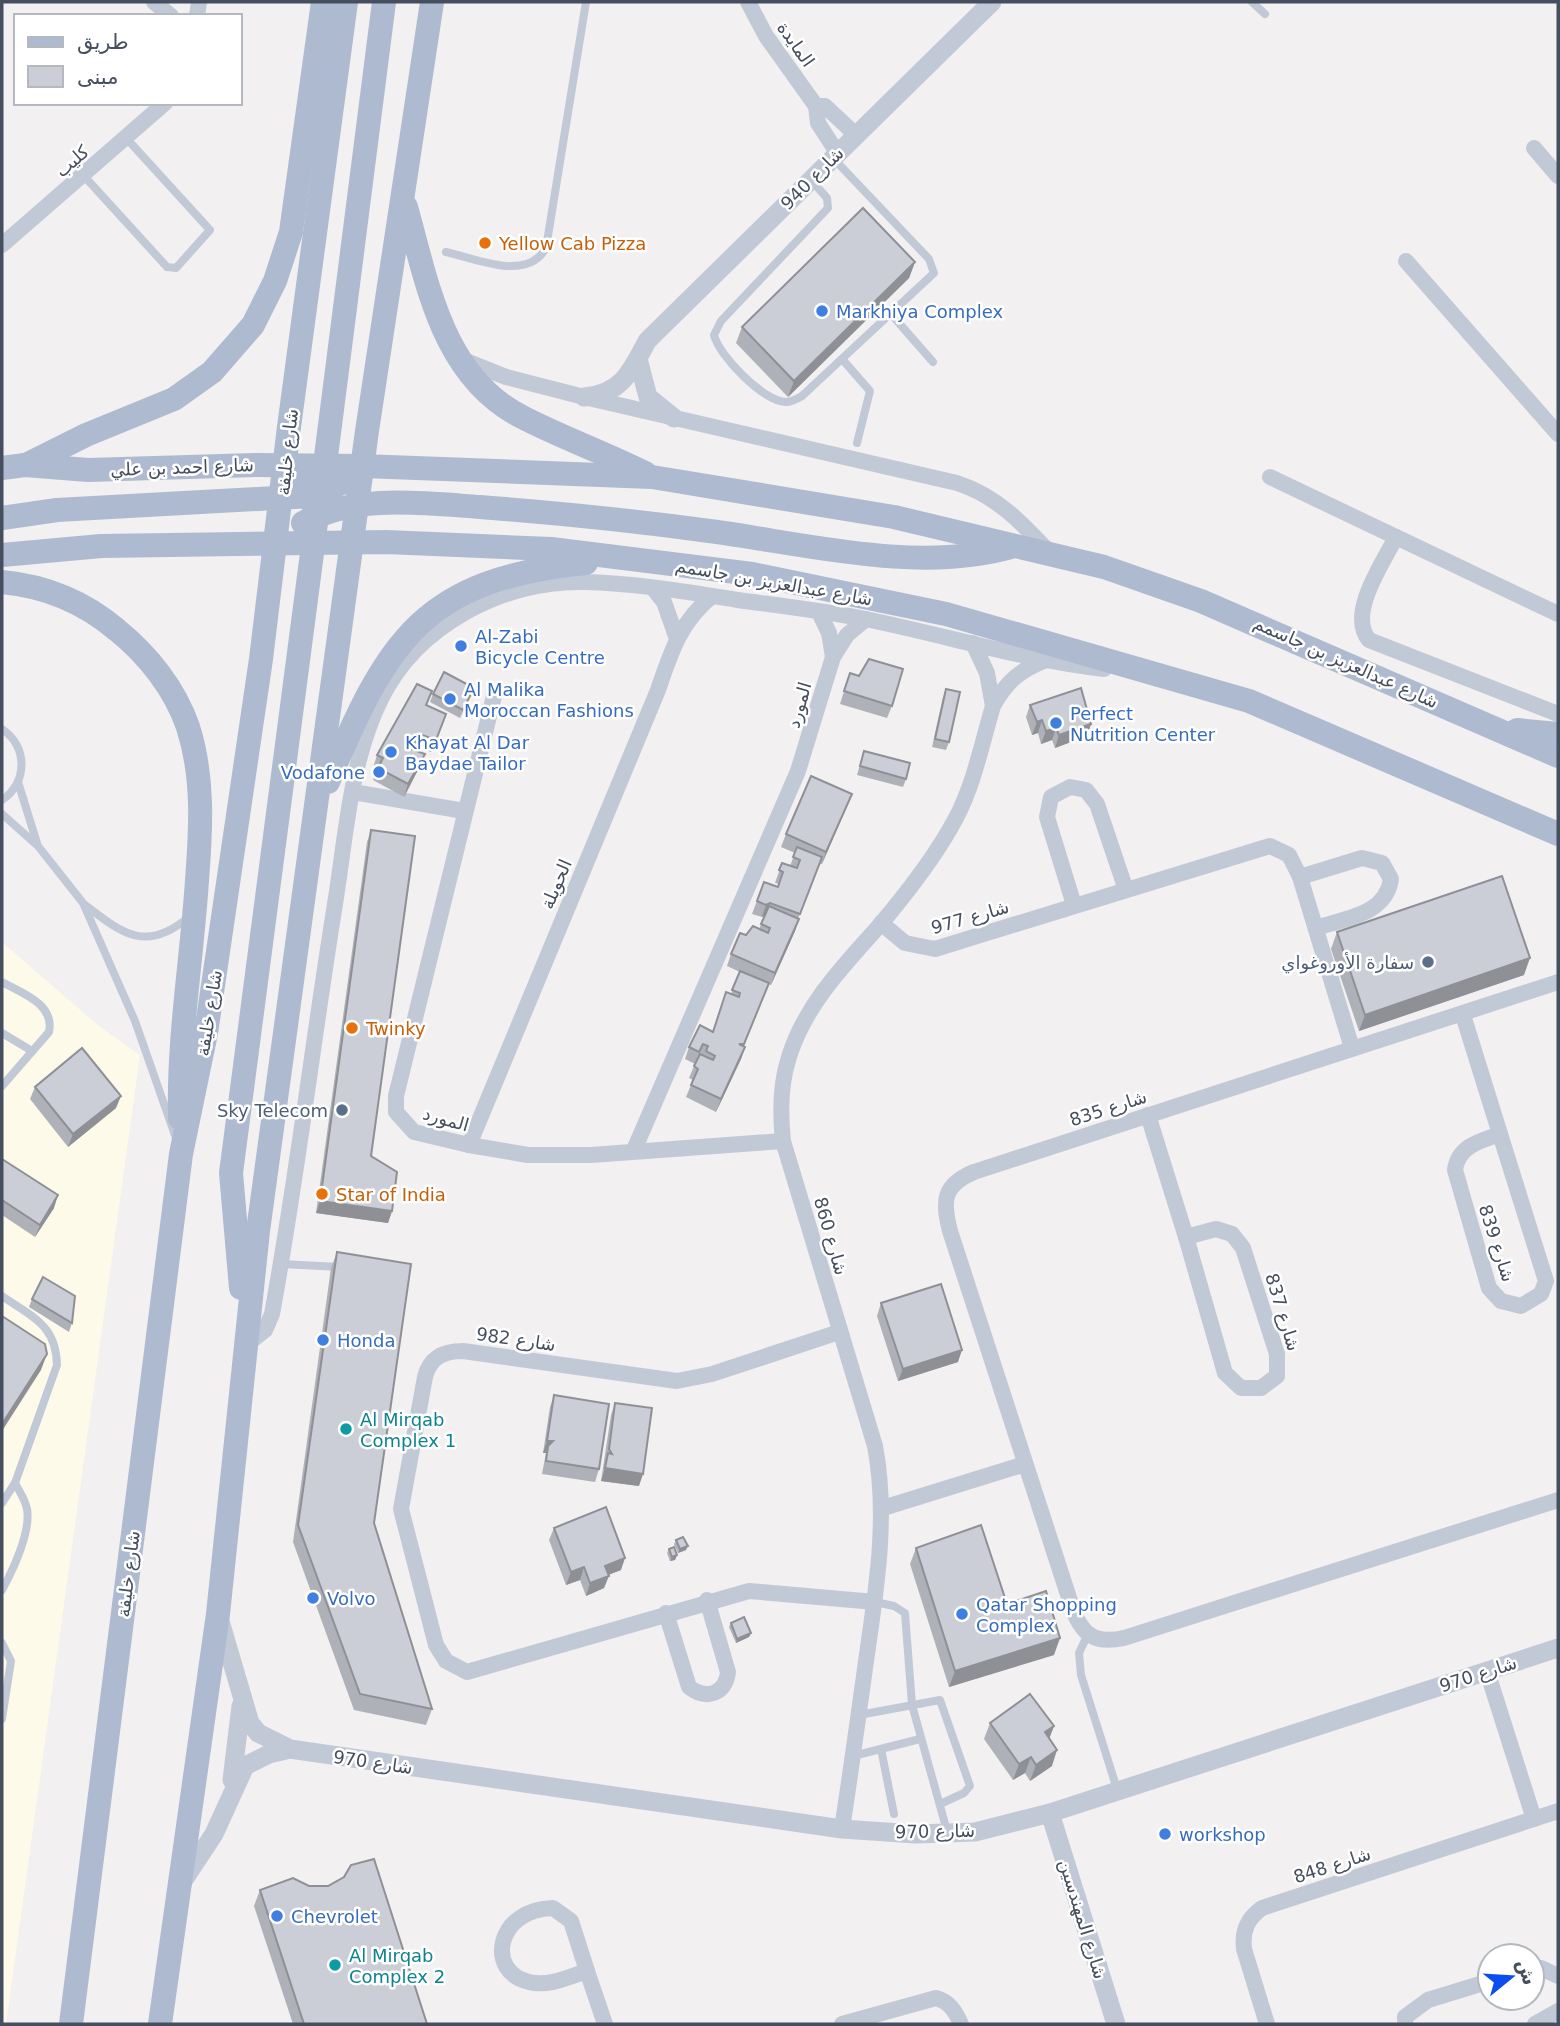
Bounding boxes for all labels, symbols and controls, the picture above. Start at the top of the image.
legend [14,14,242,105]
street label: المايدة [773,17,819,71]
text: طريق [77,30,129,54]
text: مبنى [77,65,118,89]
street label: كليب [51,140,93,181]
street label: شارع 940 [776,142,848,214]
place label: Yellow Cab Pizza [498,233,646,254]
marker: Yellow Cab Pizza [477,235,493,251]
place label: Markhiya Complex [836,301,1003,322]
marker: Markhiya Complex [814,303,830,319]
street label: شارع خليفة [272,408,303,496]
street label: شارع احمد بن علي [110,454,254,481]
street label: شارع عبدالعزيز بن جاسمم [674,554,874,611]
street label: شارع عبدالعزيز بن جاسمم [1250,612,1441,713]
place label: Al-Zabi Bicycle Centre [475,626,605,668]
marker: Al-Zabi Bicycle Centre [453,638,469,654]
place label: Al Malika Moroccan Fashions [464,679,634,721]
street label: المورد [782,680,817,731]
marker: Al Malika Moroccan Fashions [442,691,458,707]
place label: Perfect Nutrition Center [1070,703,1216,745]
marker: Perfect Nutrition Center [1048,715,1064,731]
place label: Khayat Al Dar Baydae Tailor [405,732,530,774]
marker: Khayat Al Dar Baydae Tailor [383,744,399,760]
place label: Vodafone [281,762,365,783]
marker: Vodafone [371,764,387,780]
street label: الحويلة [536,856,577,912]
street label: شارع 977 [929,896,1012,939]
place label: سفارة الأوروغواي [1281,952,1414,974]
marker: سفارة الأوروغواي [1420,954,1436,970]
street label: شارع خليفة [192,968,227,1058]
place label: Twinky [365,1018,426,1039]
marker: Twinky [344,1020,360,1036]
street label: شارع 835 [1067,1086,1150,1131]
place label: Sky Telecom [217,1100,328,1121]
marker: Sky Telecom [334,1102,350,1118]
street label: المورد [420,1102,471,1137]
place label: Star of India [336,1184,446,1205]
marker: Star of India [314,1186,330,1202]
street label: شارع 860 [809,1195,852,1278]
street label: شارع 839 [1474,1202,1519,1285]
street label: شارع 837 [1260,1271,1305,1354]
street label: شارع 982 [475,1323,557,1356]
place label: Honda [337,1330,395,1351]
marker: Honda [315,1332,331,1348]
place label: Al Mirqab Complex 1 [360,1409,456,1451]
marker: Al Mirqab Complex 1 [338,1421,354,1437]
street label: شارع خليفة [112,1530,145,1619]
place label: Volvo [327,1588,376,1609]
marker: Volvo [305,1590,321,1606]
place label: Qatar Shopping Complex [976,1594,1117,1636]
marker: Qatar Shopping Complex [954,1606,970,1622]
street label: شارع 970 [1437,1652,1520,1697]
street label: شارع 970 [332,1746,414,1779]
street label: شارع 970 [895,1820,975,1843]
place label: workshop [1179,1824,1266,1845]
marker: workshop [1157,1826,1173,1842]
street label: شارع 848 [1291,1843,1374,1888]
street label: شارع المهندسين [1054,1857,1111,1982]
place label: Chevrolet [291,1906,378,1927]
marker: Chevrolet [269,1908,285,1924]
north arrow [1476,1942,1546,2012]
place label: Al Mirqab Complex 2 [349,1945,445,1987]
text: ش [1512,1956,1542,1988]
marker: Al Mirqab Complex 2 [327,1957,343,1973]

